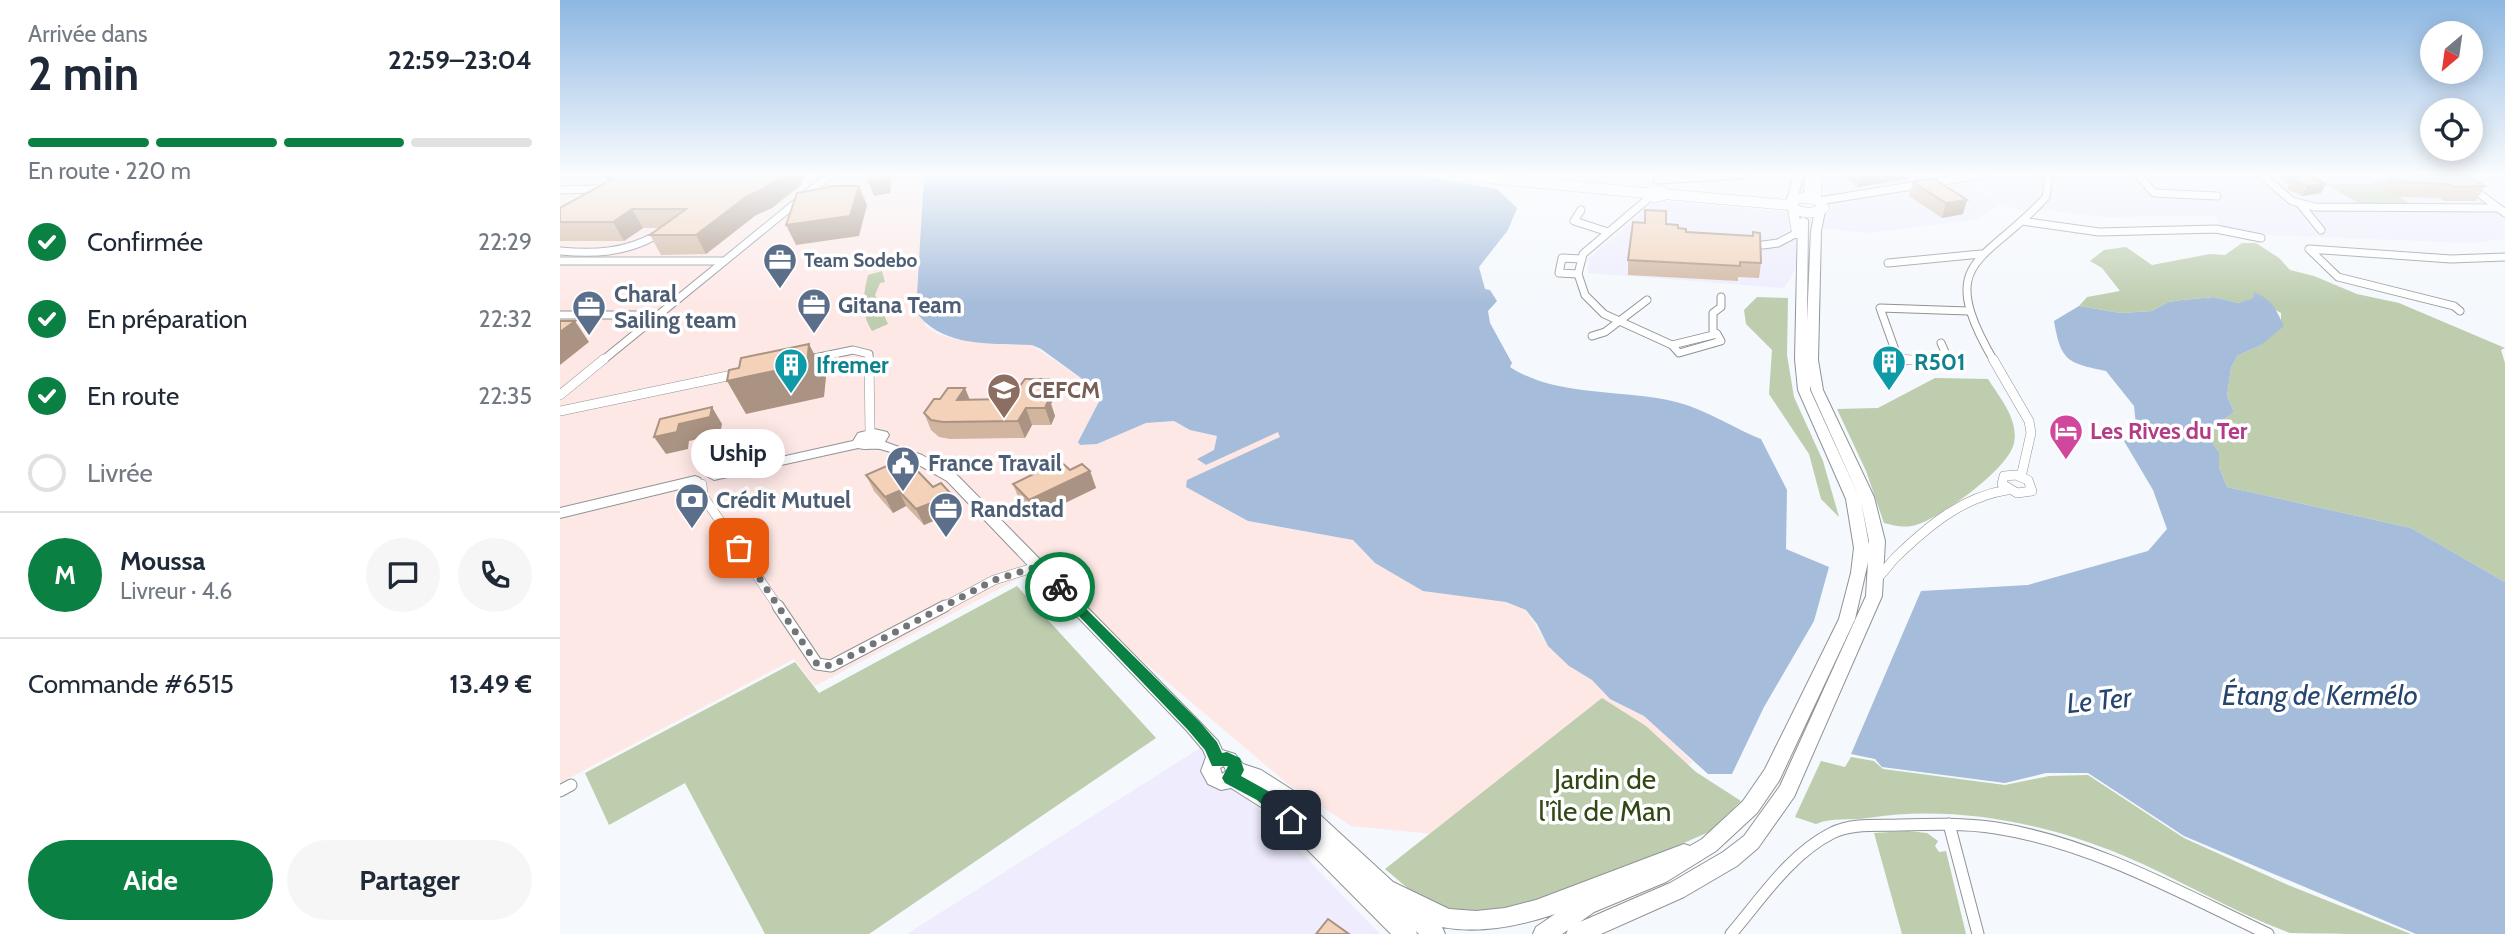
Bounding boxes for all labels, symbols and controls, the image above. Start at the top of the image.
text: Arrivée dans [28,20,148,48]
north arrow [2420,21,2483,84]
map controls [2420,21,2483,161]
text: 22:59–23:04 [388,44,532,76]
text: 2 min [28,46,139,102]
button: locate [2420,98,2483,161]
text: En route · 220 m [28,157,191,185]
icon: check [28,223,66,261]
text: Confirmée [87,226,203,258]
text: 22:29 [478,228,532,256]
office icon: Team Sodebo [761,241,799,290]
place label: Team Sodebo [804,249,918,272]
place label: Charal Sailing team [614,280,736,334]
office icon: Gitana Team [795,286,833,335]
office icon: Charal Sailing team [570,288,608,337]
place label: Gitana Team [838,291,962,319]
icon: check [28,300,66,338]
text: En préparation [87,303,248,335]
text: 22:32 [479,305,532,333]
building icon: R501 [1870,343,1908,392]
building icon: Ifremer [772,346,810,395]
place label: R501 [1914,348,1965,376]
place label: Ifremer [816,351,889,379]
school or university icon: CEFCM [985,371,1023,420]
place label: CEFCM [1028,376,1100,404]
icon: check [28,377,66,415]
text: En route [87,380,179,412]
text: 22:35 [478,382,532,410]
hotel icon: Les Rives du Ter [2047,412,2085,461]
place label: Les Rives du Ter [2090,417,2248,445]
callout: Uship [692,429,786,478]
text: Uship [709,439,767,467]
public building icon: France Travail [884,444,922,493]
place label: France Travail [928,449,1062,477]
text: Livrée [87,457,153,489]
bank icon: Crédit Mutuel [673,481,711,530]
place label: Crédit Mutuel [716,486,851,514]
office icon: Randstad [927,490,965,539]
place label: Randstad [970,495,1064,523]
pin [709,518,769,578]
icon: bag [720,529,758,567]
button: chat [366,538,440,612]
button: phone [458,538,532,612]
text: Moussa [120,545,205,577]
courier [1025,552,1095,622]
text: M [54,559,76,591]
icon: bike [1041,568,1079,606]
text: Livreur · 4.6 [120,577,232,605]
text: Commande #6515 [28,668,234,700]
text: 13.49 € [449,668,532,700]
water label: Étang de Kermélo [2222,677,2418,712]
water label: Le Ter [2065,680,2135,720]
park label: Jardin de l'île de Man [1539,762,1671,828]
pin [1261,790,1321,850]
icon: home [1272,801,1310,839]
button: Aide [28,840,273,920]
button: Partager [287,840,532,920]

